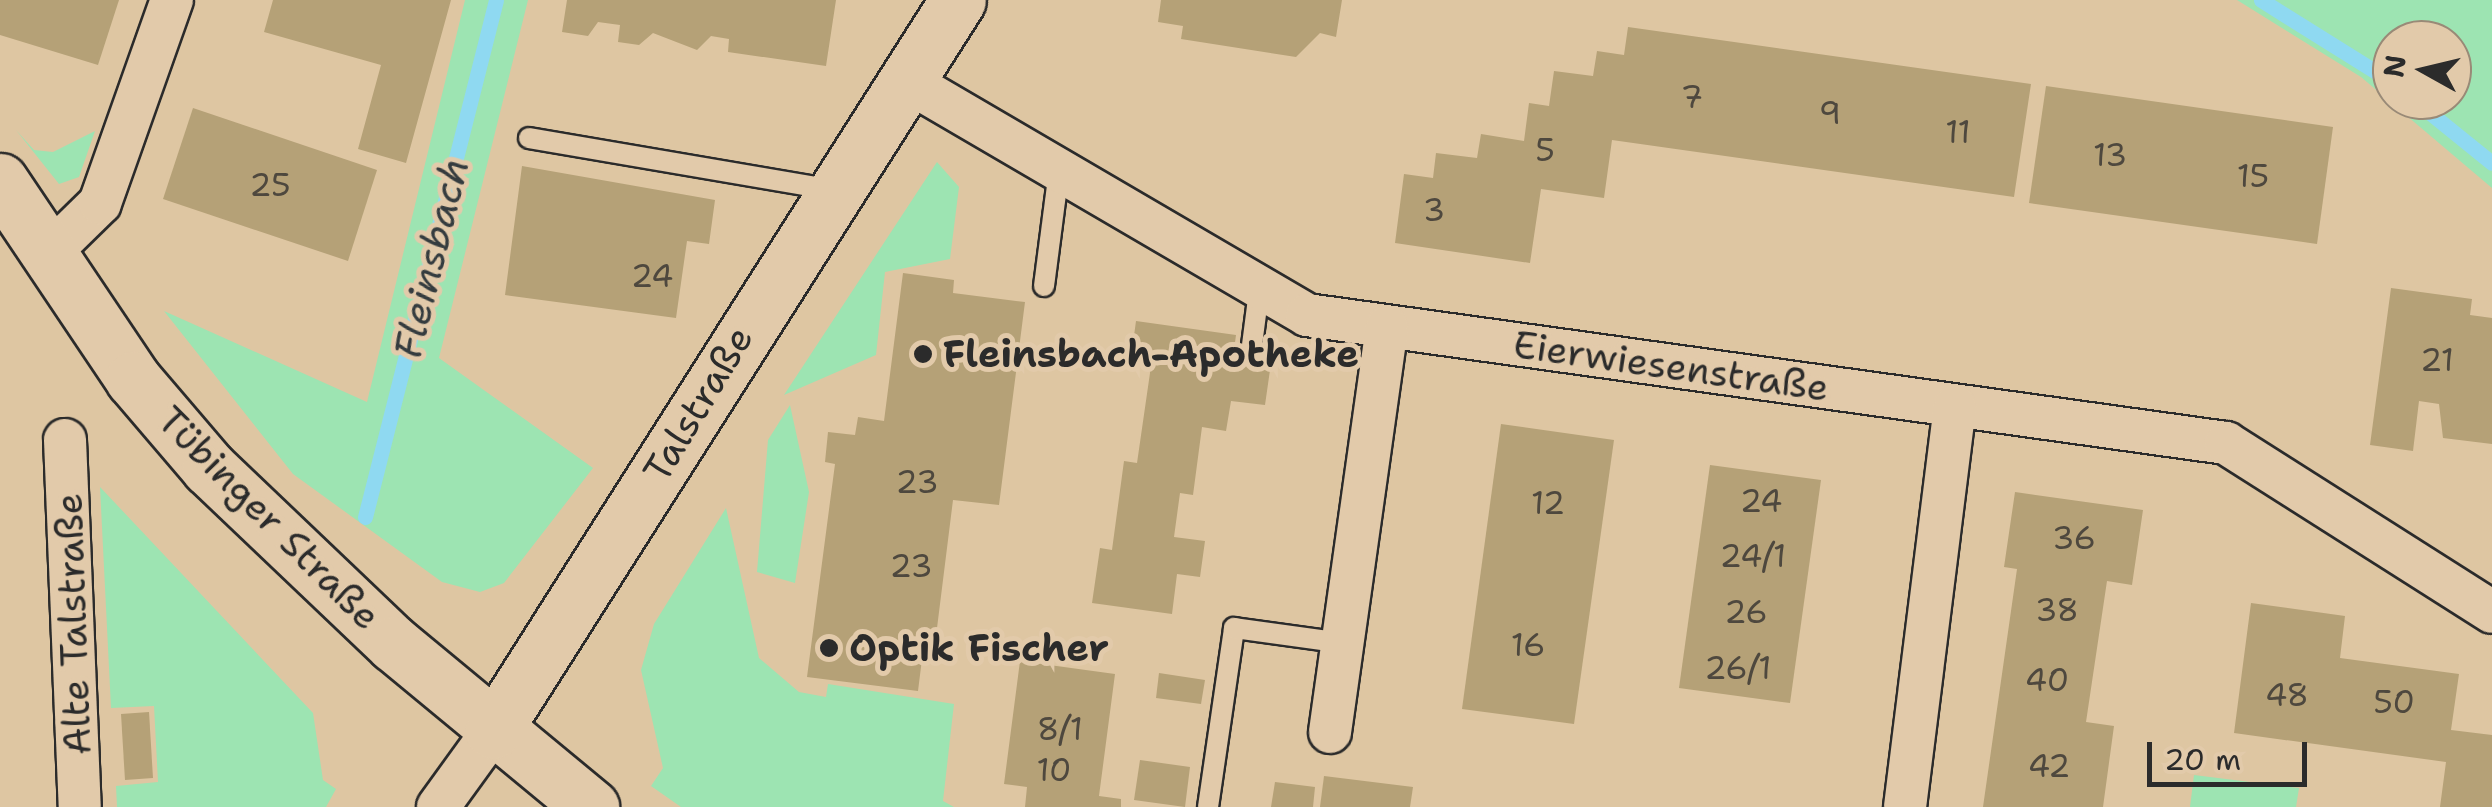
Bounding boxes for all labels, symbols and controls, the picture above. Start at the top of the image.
north arrow [2372,20,2472,120]
text: N [2374,52,2415,80]
house number: 7 [1681,78,1703,116]
house number: 9 [1819,94,1841,132]
house number: 11 [1945,113,1971,151]
house number: 5 [1535,131,1555,169]
house number: 13 [2093,136,2127,174]
water label: Fleinsbach [383,153,479,363]
house number: 15 [2237,157,2269,195]
house number: 25 [249,166,291,204]
house number: 3 [1423,191,1445,229]
house number: 24 [631,257,673,295]
street label: Talstraße [634,318,762,490]
street label: Eierwiesenstraße [1510,321,1832,411]
place label: Fleinsbach-Apotheke [943,331,1359,377]
house number: 21 [2420,341,2454,379]
marker: Fleinsbach-Apotheke [912,343,934,365]
street label: Tübinger Straße [148,397,390,639]
house number: 23 [895,463,939,501]
house number: 24 [1740,482,1782,520]
house number: 12 [1531,484,1565,522]
street label: Alte Talstraße [46,492,100,756]
house number: 36 [2052,519,2096,557]
house number: 24/1 [1720,537,1786,575]
house number: 23 [889,547,933,585]
house number: 38 [2035,591,2079,629]
house number: 26 [1724,593,1768,631]
place label: Optik Fischer [849,625,1109,671]
house number: 16 [1511,626,1545,664]
marker: Optik Fischer [818,637,840,659]
house number: 26/1 [1704,649,1772,687]
house number: 40 [2025,661,2069,699]
house number: 48 [2265,676,2309,714]
house number: 50 [2373,683,2415,721]
house number: 8/1 [1037,710,1083,748]
scale bar [2152,722,2312,784]
text: 20 m [2164,739,2241,780]
house number: 42 [2028,747,2070,785]
house number: 10 [1037,751,1071,789]

